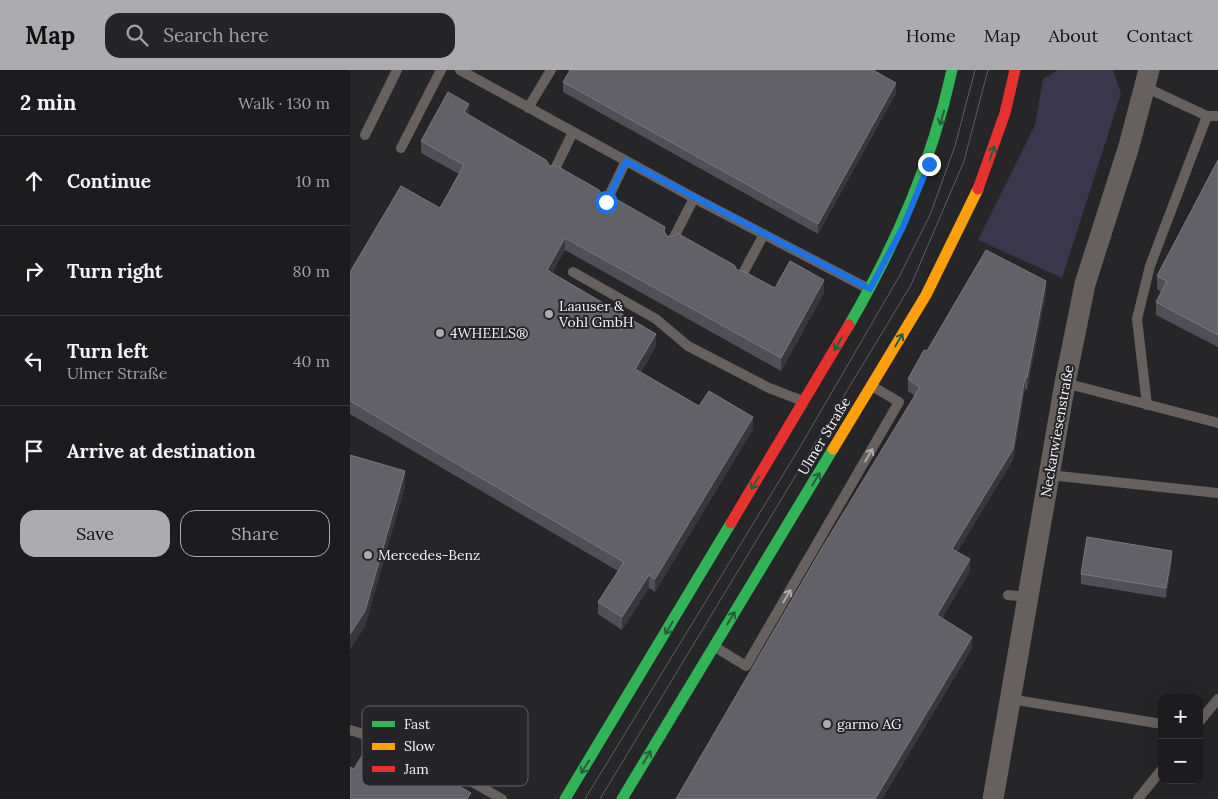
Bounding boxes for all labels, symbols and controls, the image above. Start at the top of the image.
search box [105,13,455,58]
text: Map [25,20,75,51]
icon: search [123,21,151,49]
text: Search here [163,23,269,47]
text: Home [906,24,956,47]
text: Map [984,24,1020,47]
text: About [1048,24,1098,47]
text: Contact [1126,24,1193,47]
text: 2 min [20,89,76,116]
text: Walk · 130 m [238,93,330,113]
one-way arrow [937,109,947,125]
one-way arrow [987,146,997,162]
route end [918,153,941,176]
icon: ahead [20,167,48,195]
text: Continue [67,169,151,193]
text: 10 m [296,171,330,191]
route start [595,191,618,214]
icon: right [20,257,48,285]
text: Turn right [67,259,163,283]
text: 80 m [293,261,330,281]
place label: Laauser & Vohl GmbH [558,297,634,331]
marker: Laauser & Vohl GmbH [543,308,555,320]
place label: 4WHEELS® [450,324,528,342]
marker: 4WHEELS® [434,327,446,339]
one-way arrow [895,333,905,347]
one-way arrow [832,336,842,350]
text: Turn left [67,339,148,363]
icon: left [20,347,48,375]
text: 40 m [293,351,330,371]
text: Ulmer Straße [67,363,167,383]
street label: Neckarwiesenstraße [1037,363,1078,499]
street label: Ulmer Straße [794,393,855,478]
icon: arrive [20,437,48,465]
text: Arrive at destination [67,439,256,463]
one-way arrow [864,448,874,463]
one-way arrow [811,473,821,487]
one-way arrow [749,476,759,490]
button: Save [20,510,170,557]
button: Share [180,510,330,557]
place label: Mercedes-Benz [378,546,480,564]
marker: Mercedes-Benz [362,549,374,561]
one-way arrow [783,589,793,603]
one-way arrow [727,612,737,626]
one-way arrow [663,620,673,634]
map controls [1158,694,1203,784]
button: + [1158,694,1203,739]
legend [362,706,528,786]
text: Fast [404,715,431,733]
place label: garmo AG [837,715,902,733]
marker: garmo AG [821,718,833,730]
text: Slow [404,737,436,755]
button: − [1158,739,1203,784]
one-way arrow [643,751,653,765]
text: Jam [403,760,429,778]
one-way arrow [580,760,590,774]

